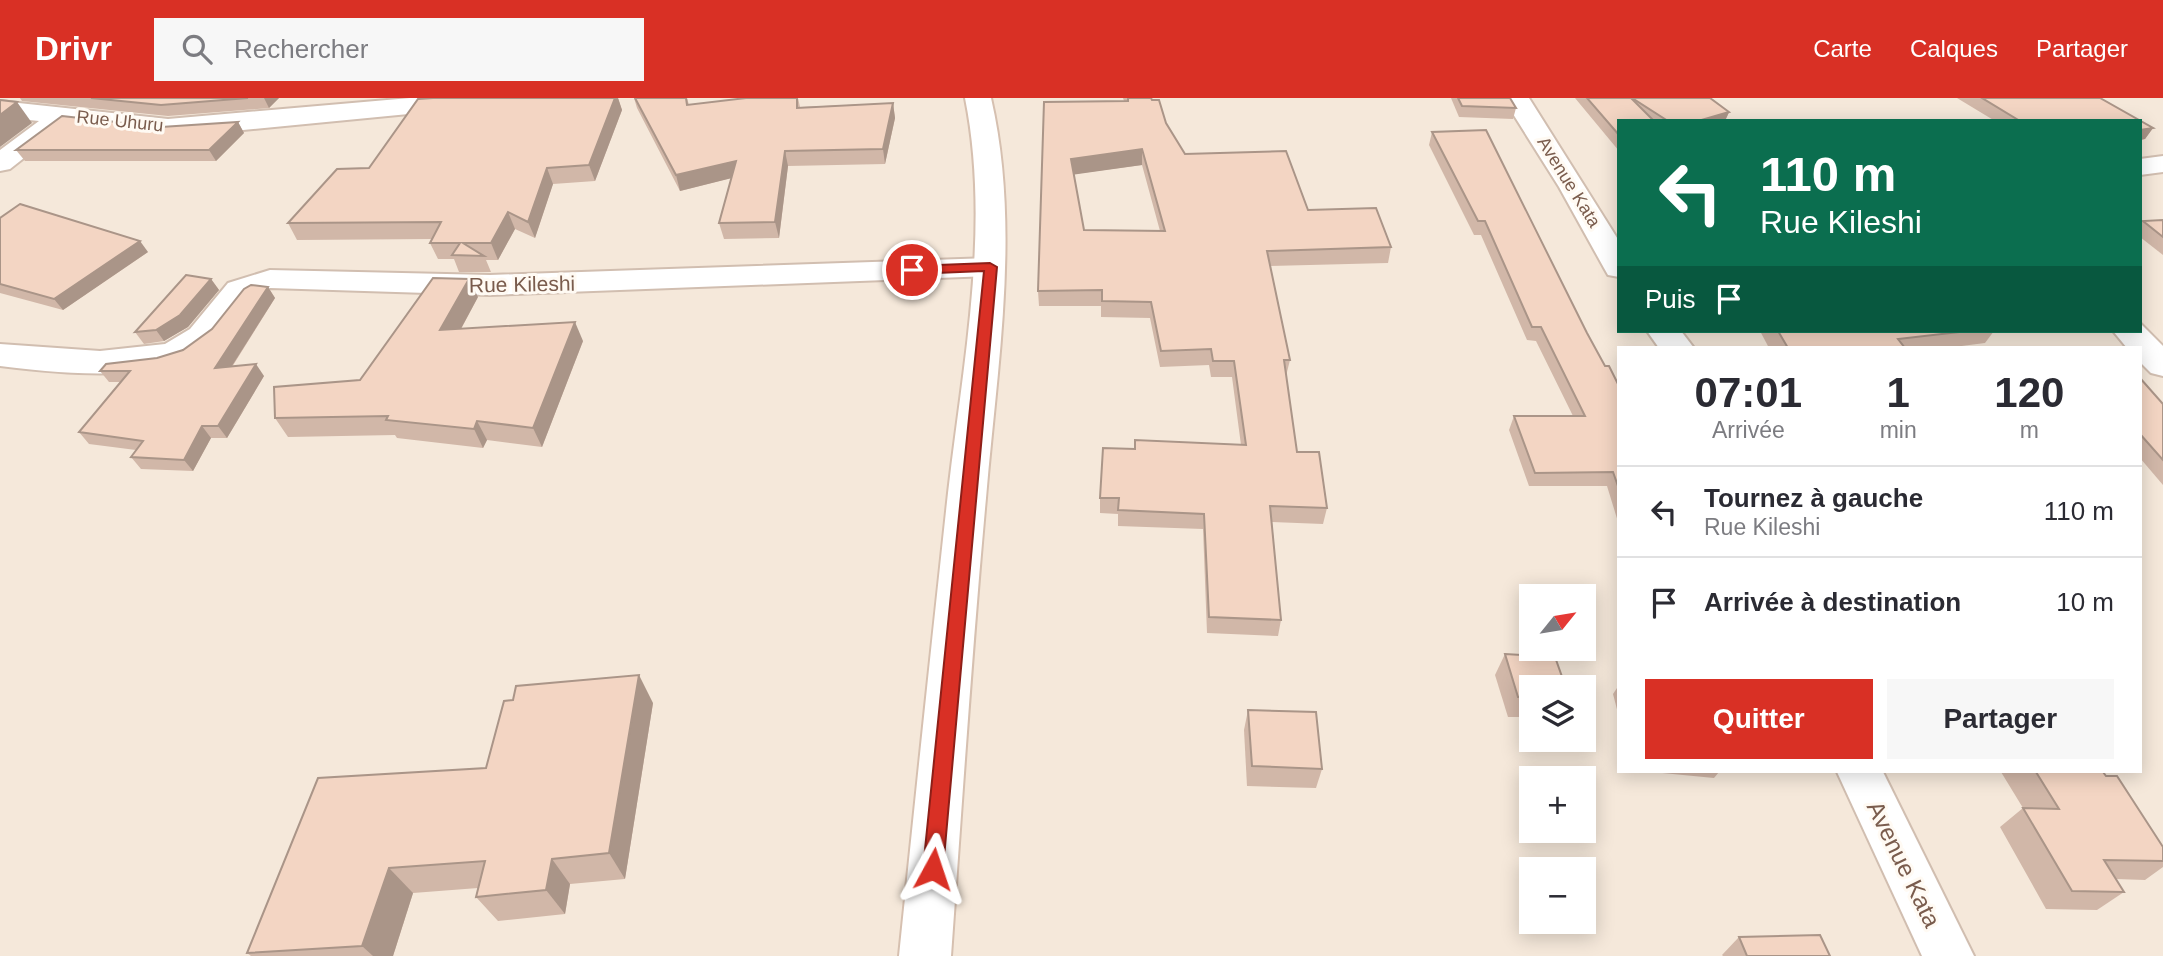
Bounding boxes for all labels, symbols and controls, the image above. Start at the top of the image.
search box [154,18,644,81]
text: Drivr [35,30,112,67]
icon: search [178,30,216,68]
text: Rechercher [234,34,368,64]
text: Carte [1813,35,1872,62]
text: Calques [1910,35,1998,62]
text: Partager [2036,35,2128,62]
street label: Rue Uhuru [76,107,164,135]
street label: Avenue Kata [1533,133,1605,232]
icon: left [1645,147,1736,238]
text: 110 m [1760,147,1896,201]
text: Rue Kileshi [1760,204,1922,240]
pin [882,240,942,300]
icon: arrive [893,251,931,289]
street label: Rue Kileshi [469,272,575,296]
icon: arrive [1710,280,1748,318]
text: Puis [1645,284,1696,314]
text: 07:01 [1695,369,1802,416]
text: 1 [1886,369,1910,416]
text: 120 [1994,369,2064,416]
text: Arrivée [1712,417,1785,443]
text: min [1880,417,1917,443]
text: m [2020,417,2039,443]
text: Tournez à gauche [1704,483,1923,513]
icon: left [1645,493,1683,531]
text: 110 m [2044,496,2114,526]
text: Rue Kileshi [1704,514,1820,540]
north arrow [1519,584,1596,662]
map controls [1519,584,1596,934]
icon: arrive [1645,584,1683,622]
text: Arrivée à destination [1704,587,1961,617]
text: 10 m [2056,587,2114,617]
button: layers [1519,675,1596,752]
button: Quitter [1645,679,1873,759]
button: Partager [1887,679,2114,759]
button: + [1519,766,1596,843]
street label: Avenue Kata [1862,797,1946,932]
position arrow [896,832,970,906]
button: − [1519,857,1596,934]

